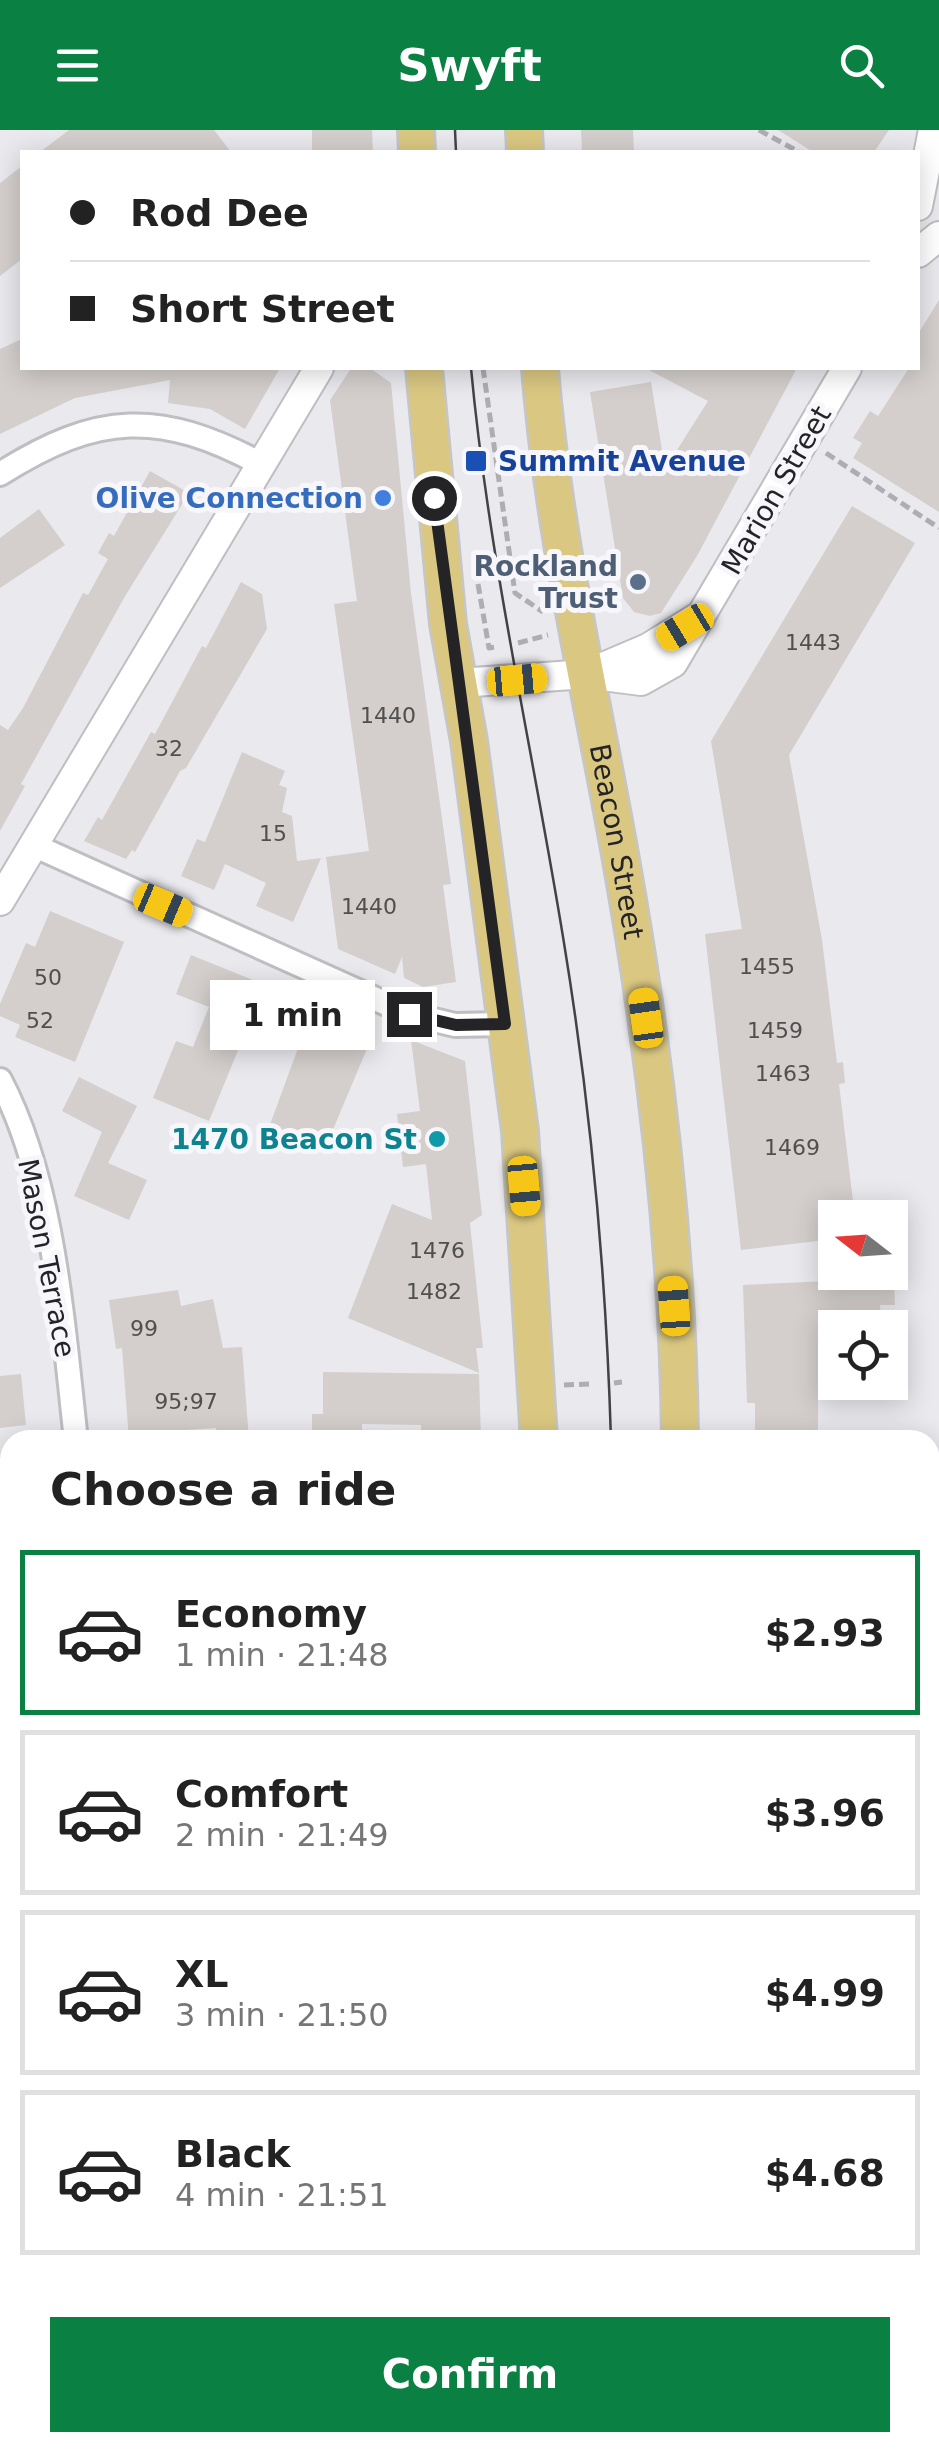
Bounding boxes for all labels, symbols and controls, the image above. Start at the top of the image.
icon: menu [50,38,105,93]
icon: search [834,38,889,93]
text: Swyft [397,39,542,92]
text: Rod Dee [130,191,309,235]
text: Short Street [130,287,395,331]
street label: Marion Street [715,400,838,581]
place label: Summit Avenue [498,445,746,478]
marker: Summit Avenue [463,448,489,474]
route start [412,476,457,521]
place label: Olive Connection [96,482,363,515]
marker: Olive Connection [372,487,394,509]
place label: Rockland Trust [474,550,618,615]
marker: Rockland Trust [627,571,649,593]
car [652,599,718,655]
house number: 1443 [785,630,841,655]
car [486,662,548,698]
house number: 1440 [360,703,416,728]
house number: 32 [155,736,183,761]
street label: Beacon Street [583,741,650,942]
house number: 15 [259,821,287,846]
car [130,879,196,931]
house number: 1440 [341,894,397,919]
house number: 1455 [739,954,795,979]
house number: 50 [34,965,62,990]
callout: 1 min [209,979,374,1049]
car [627,986,665,1050]
route end [387,992,432,1037]
text: 1 min [242,996,343,1034]
house number: 52 [26,1008,54,1033]
house number: 1459 [747,1018,803,1043]
house number: 1463 [755,1061,811,1086]
place label: 1470 Beacon St [171,1123,417,1156]
marker: 1470 Beacon St [426,1128,448,1150]
house number: 1469 [764,1135,820,1160]
car [506,1155,542,1217]
street label: Mason Terrace [11,1156,82,1360]
north arrow [818,1200,908,1290]
map controls [818,1200,908,1400]
house number: 1476 [409,1238,465,1263]
car [657,1275,691,1337]
house number: 1482 [406,1279,462,1304]
button: locate [818,1310,908,1400]
house number: 99 [130,1316,158,1341]
house number: 95;97 [154,1389,218,1414]
text: Choose a ride [50,1463,396,1516]
icon: car [55,1588,145,1678]
text: Economy [175,1592,367,1636]
text: $2.93 [765,1611,885,1655]
text: 1 min · 21:48 [175,1636,389,1674]
icon: car [55,1768,145,1858]
text: Comfort [175,1772,348,1816]
text: $3.96 [765,1791,885,1835]
text: 2 min · 21:49 [175,1816,389,1854]
icon: car [55,1948,145,2038]
text: XL [175,1952,229,1996]
text: $4.99 [765,1971,885,2015]
text: 3 min · 21:50 [175,1996,389,2034]
icon: car [55,2128,145,2218]
text: Black [175,2132,290,2176]
text: $4.68 [765,2151,885,2195]
text: 4 min · 21:51 [175,2176,389,2214]
button: Confirm [50,2317,890,2432]

